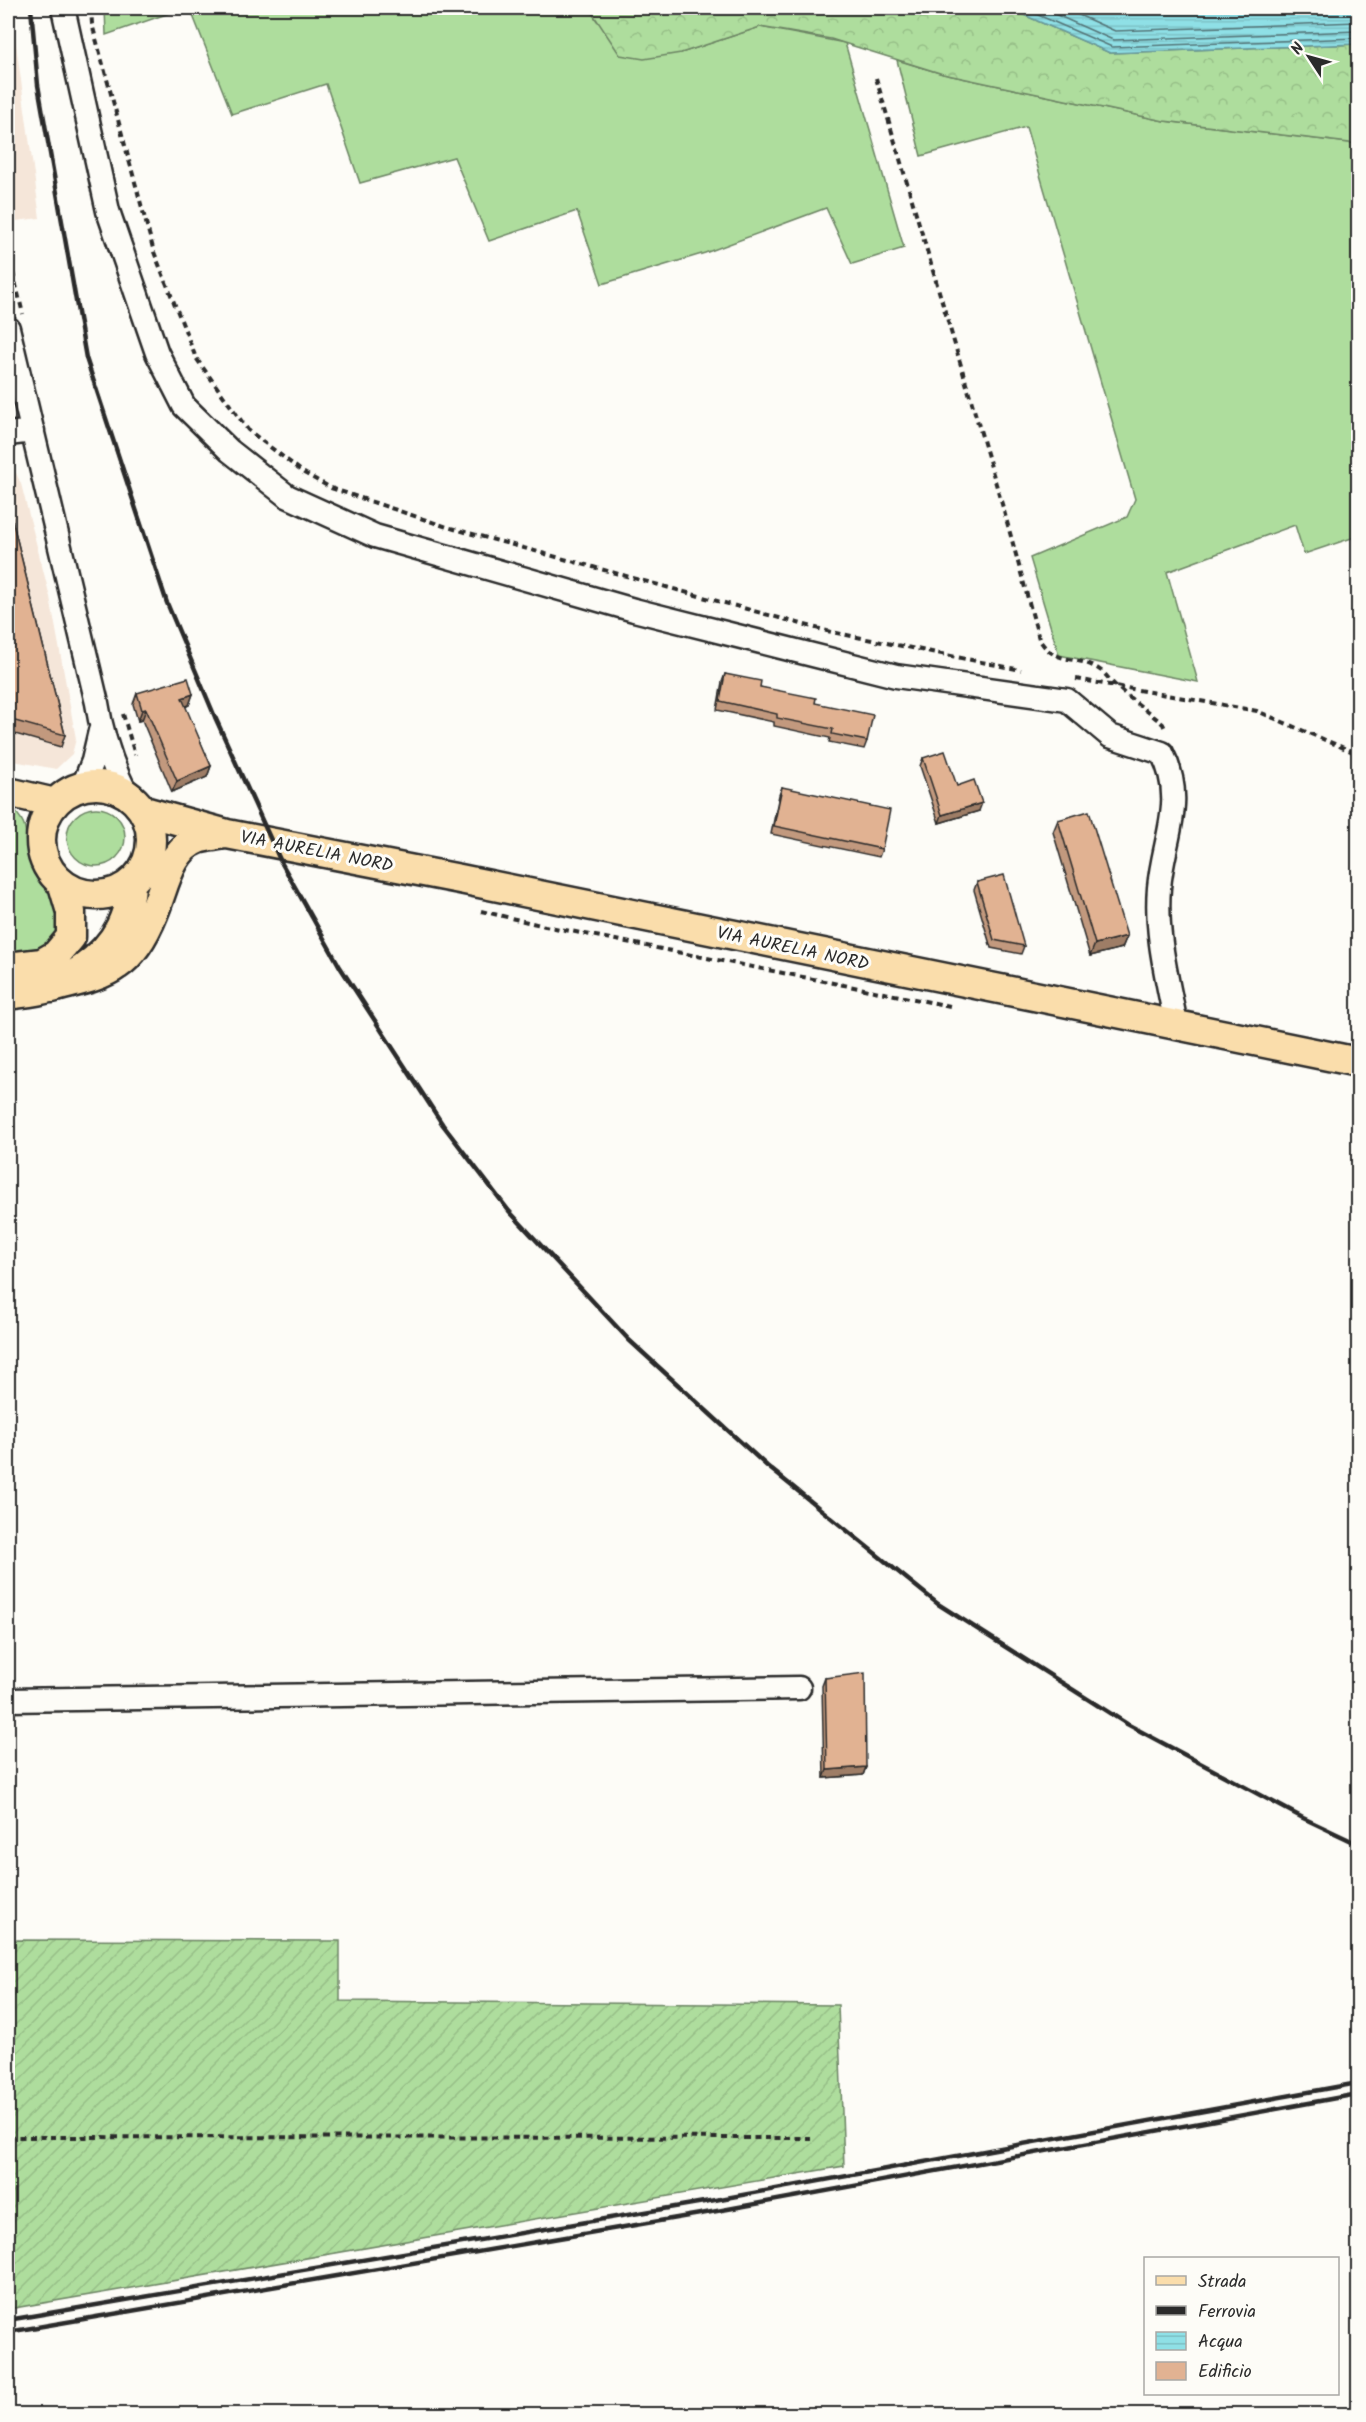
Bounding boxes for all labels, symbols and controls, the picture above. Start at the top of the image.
north arrow [1279,27,1339,87]
text: N [1285,38,1311,61]
street label: VIA AURELIA NORD [238,823,396,882]
street label: VIA AURELIA NORD [714,919,872,980]
legend [1144,2257,1339,2395]
text: Strada [1198,2268,1246,2297]
text: Ferrovia [1198,2298,1256,2327]
text: Acqua [1198,2328,1243,2357]
text: Edificio [1198,2358,1252,2387]

